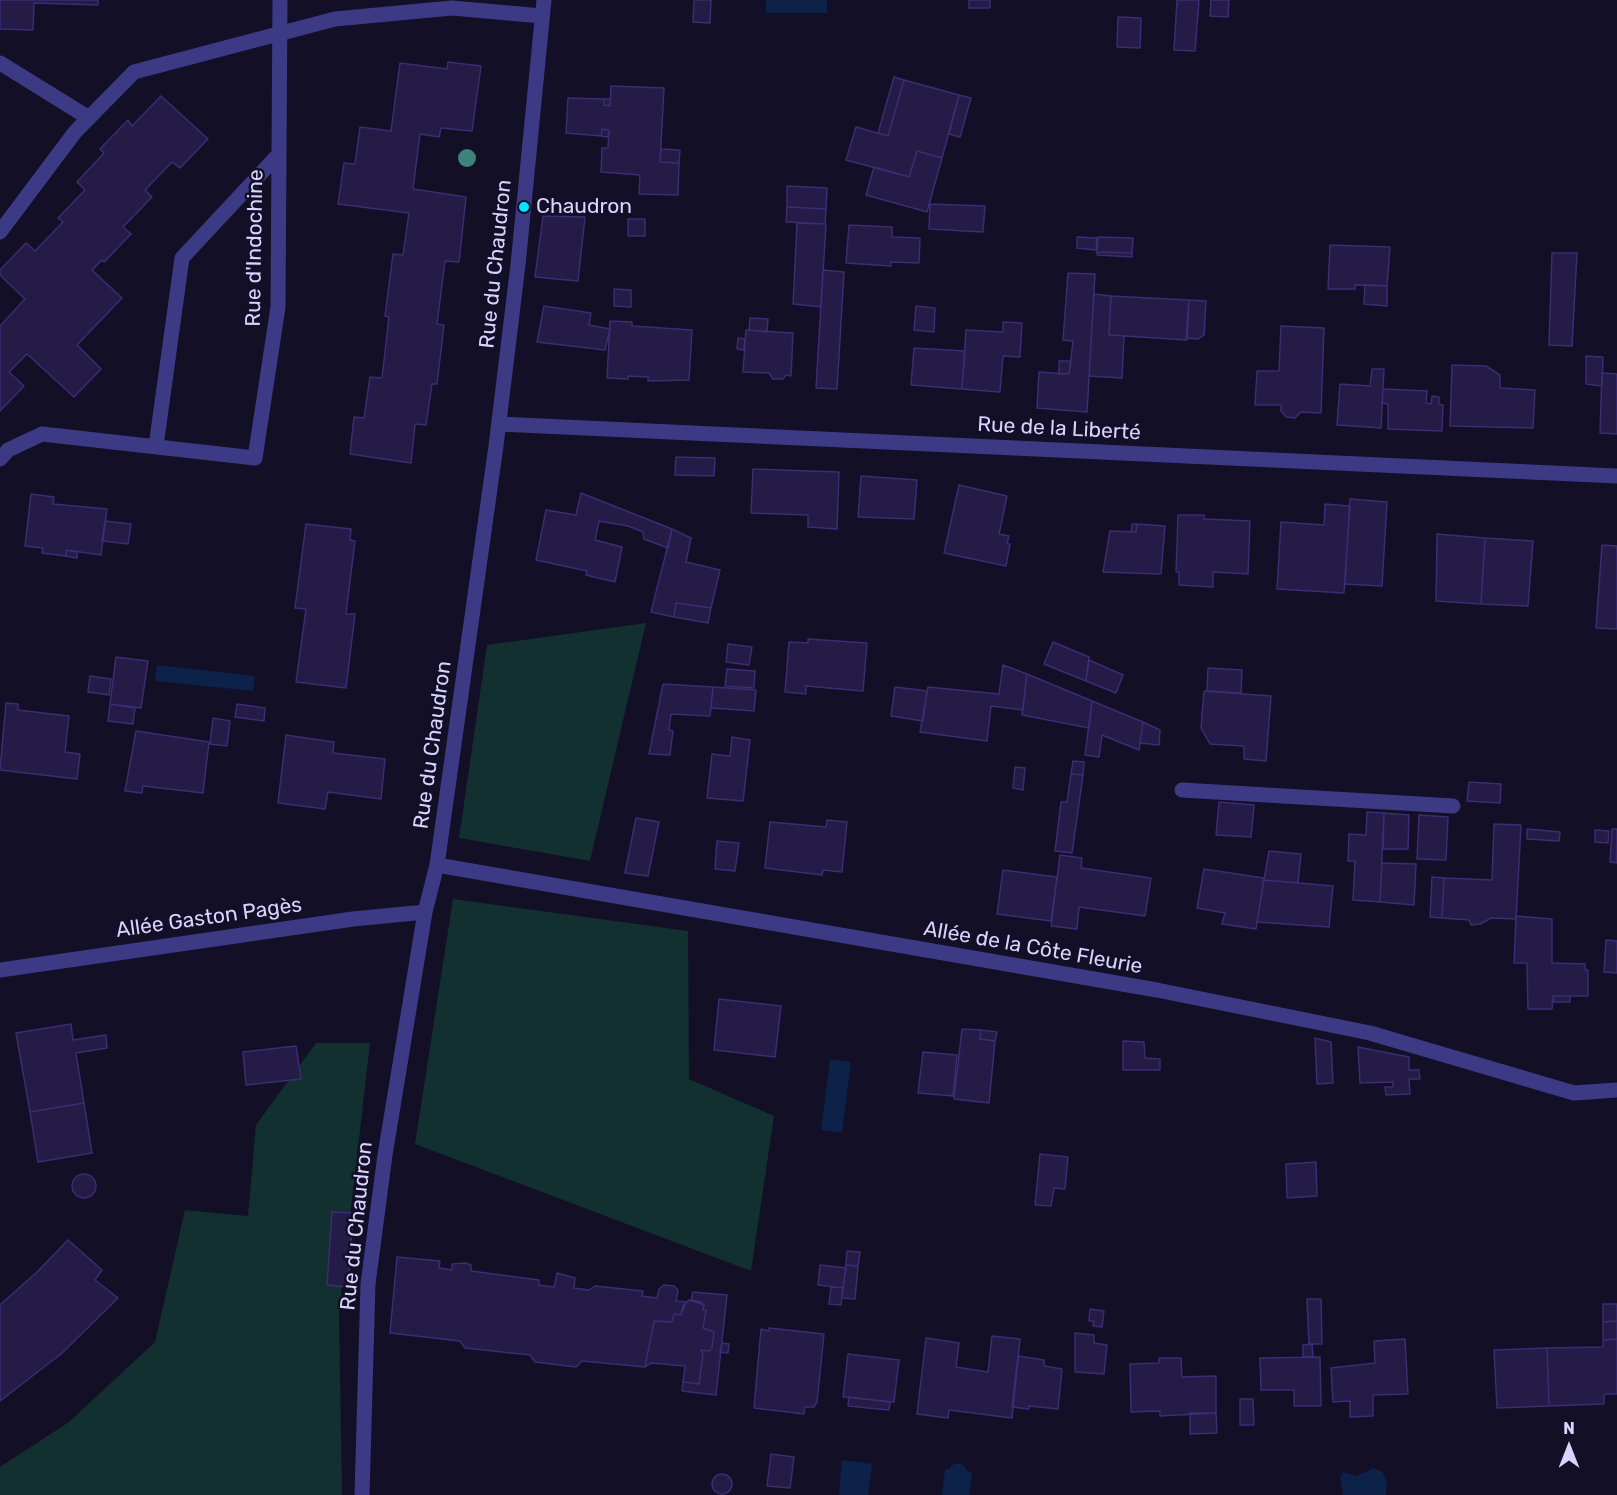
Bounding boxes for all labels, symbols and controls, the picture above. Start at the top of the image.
street label: Rue d'Indochine [241,169,269,327]
street label: Rue du Chaudron [475,178,517,350]
place label: Chaudron [536,194,632,220]
marker: Chaudron [517,200,531,214]
street label: Rue de la Liberté [977,412,1141,446]
street label: Rue du Chaudron [409,659,457,831]
street label: Allée Gaston Pagès [114,892,304,944]
street label: Allée de la Côte Fleurie [922,916,1144,980]
street label: Rue du Chaudron [336,1140,378,1312]
north arrow [1539,1417,1599,1477]
text: N [1563,1419,1575,1438]

